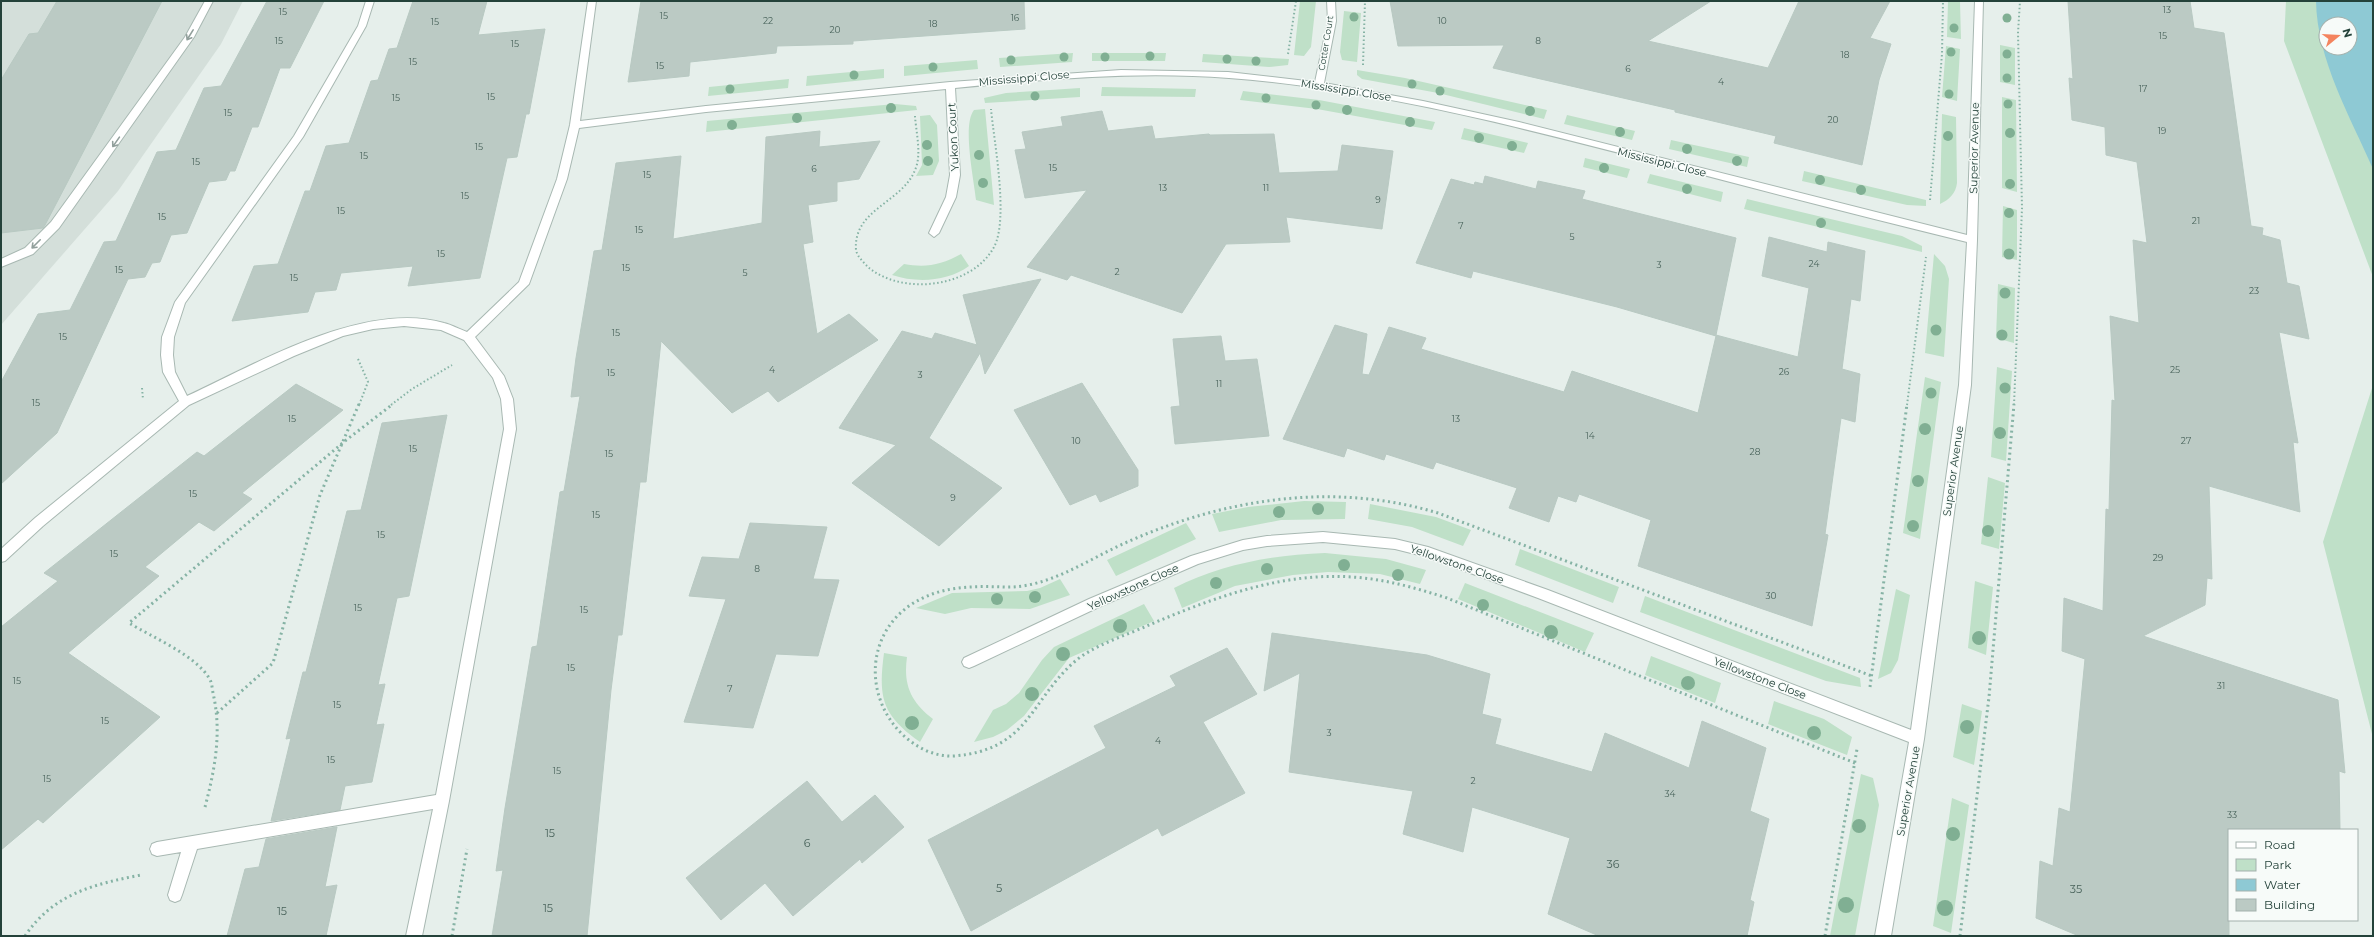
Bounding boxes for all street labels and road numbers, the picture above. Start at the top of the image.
street label: Cotter Court [1316,14,1335,71]
street label: Mississippi Close [978,67,1070,89]
street label: Mississippi Close [1300,76,1393,104]
street label: Yukon Court [944,102,962,172]
street label: Superior Avenue [1966,102,1982,194]
street label: Mississippi Close [1616,144,1708,180]
street label: Superior Avenue [1940,424,1966,517]
street label: Yellowstone Close [1408,541,1506,587]
street label: Yellowstone Close [1085,560,1181,613]
street label: Yellowstone Close [1712,654,1809,702]
street label: Superior Avenue [1893,745,1923,837]

